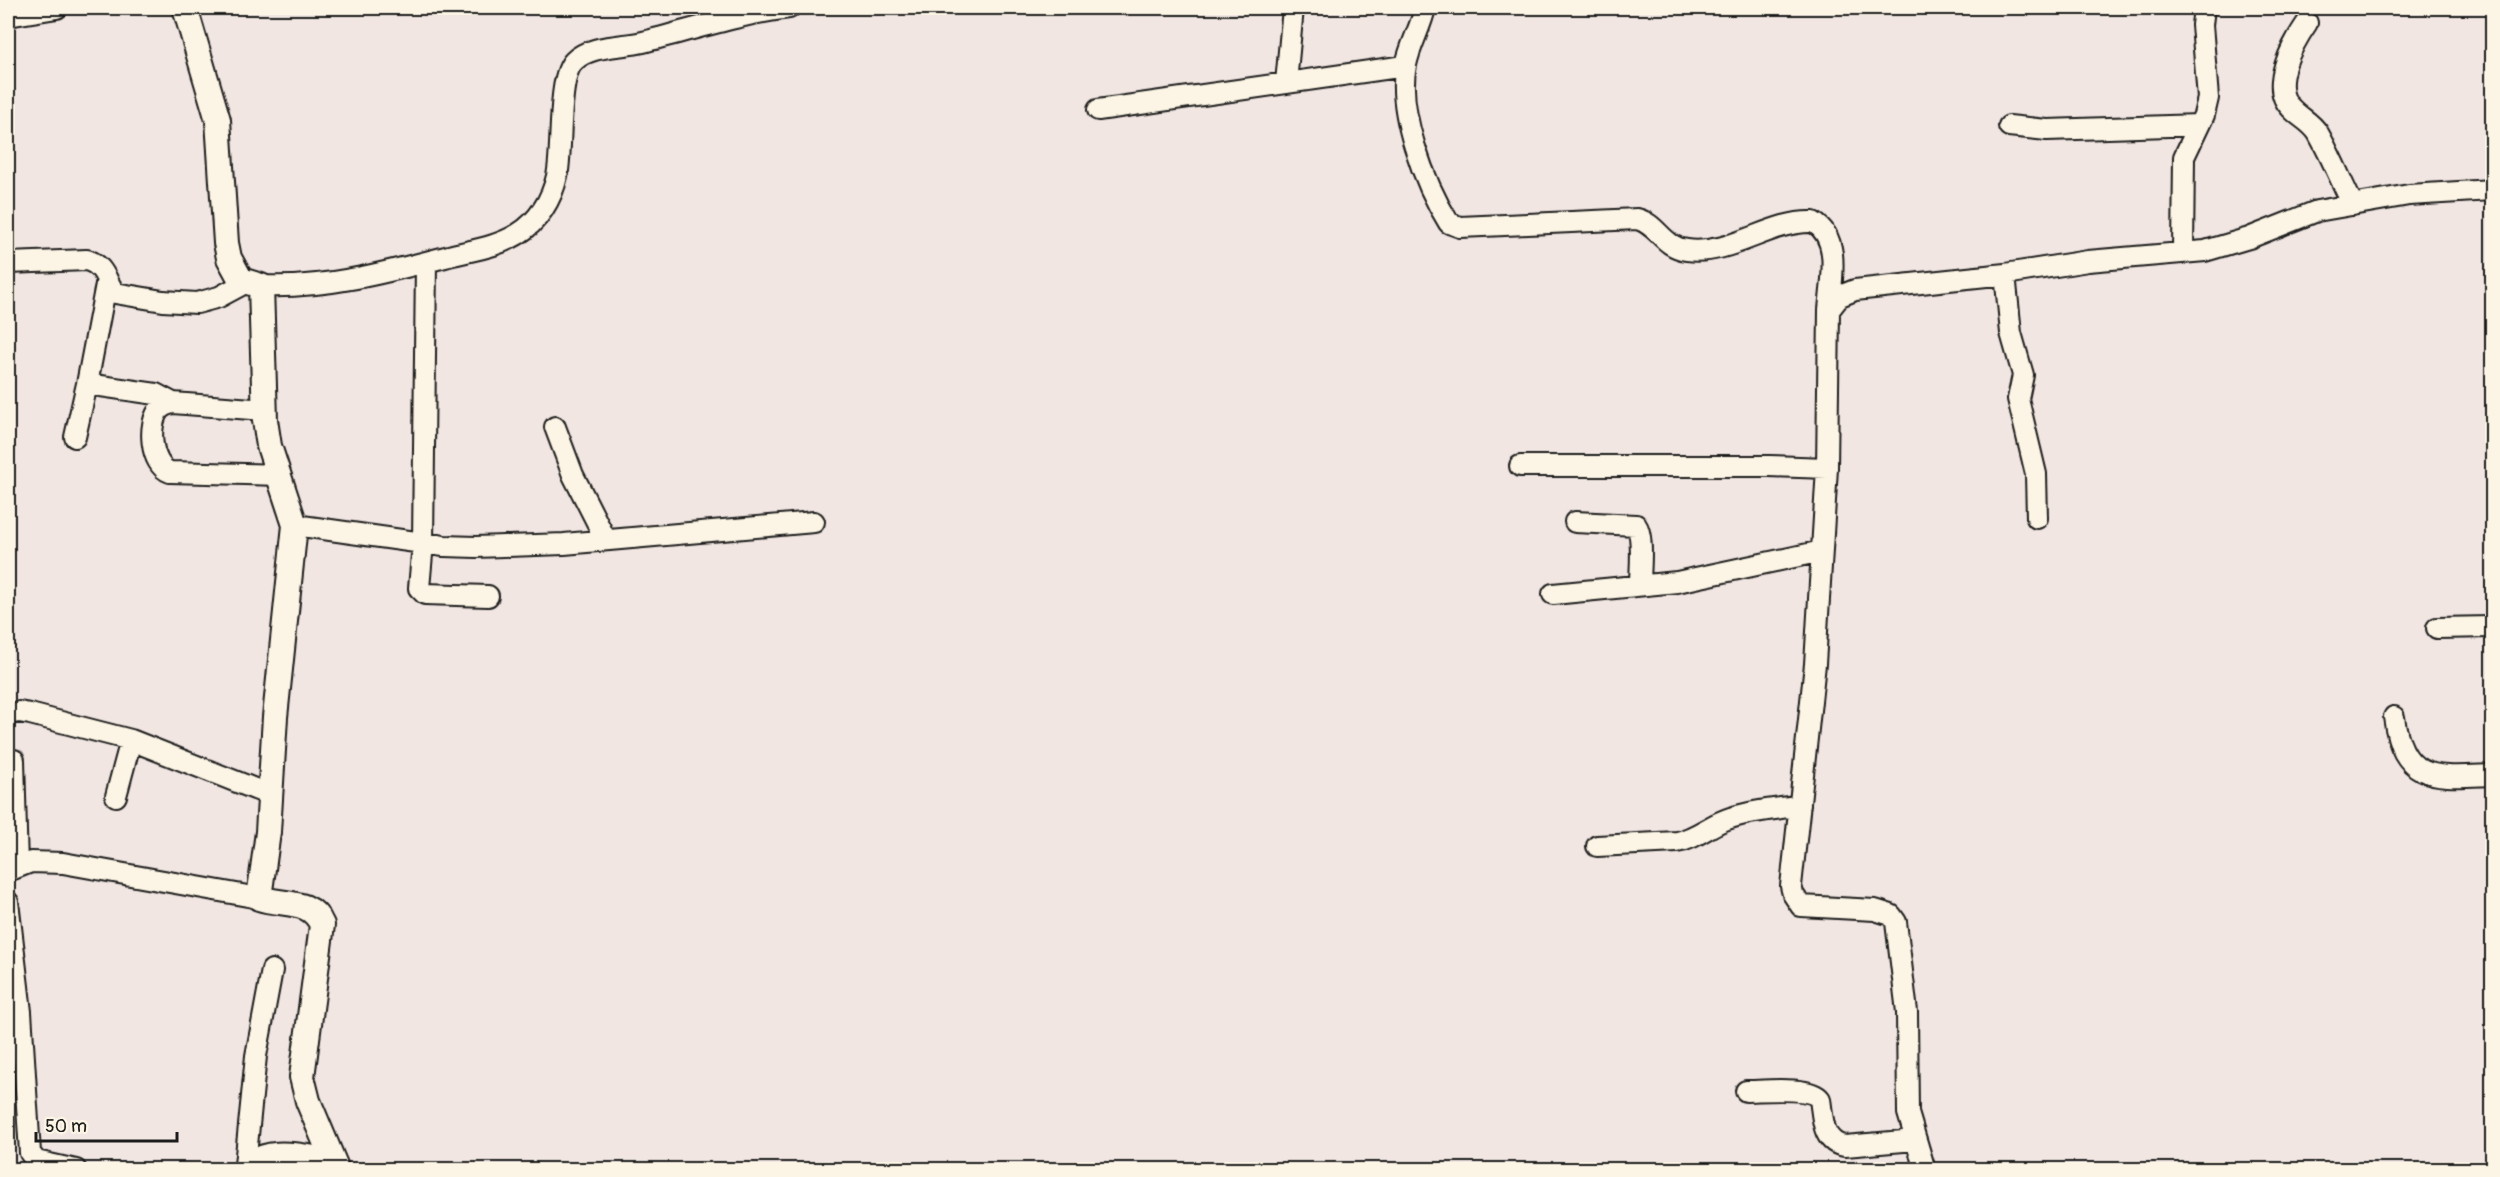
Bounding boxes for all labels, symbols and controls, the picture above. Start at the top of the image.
scale bar [36,1105,177,1143]
text: 50 m [45,1115,87,1138]

